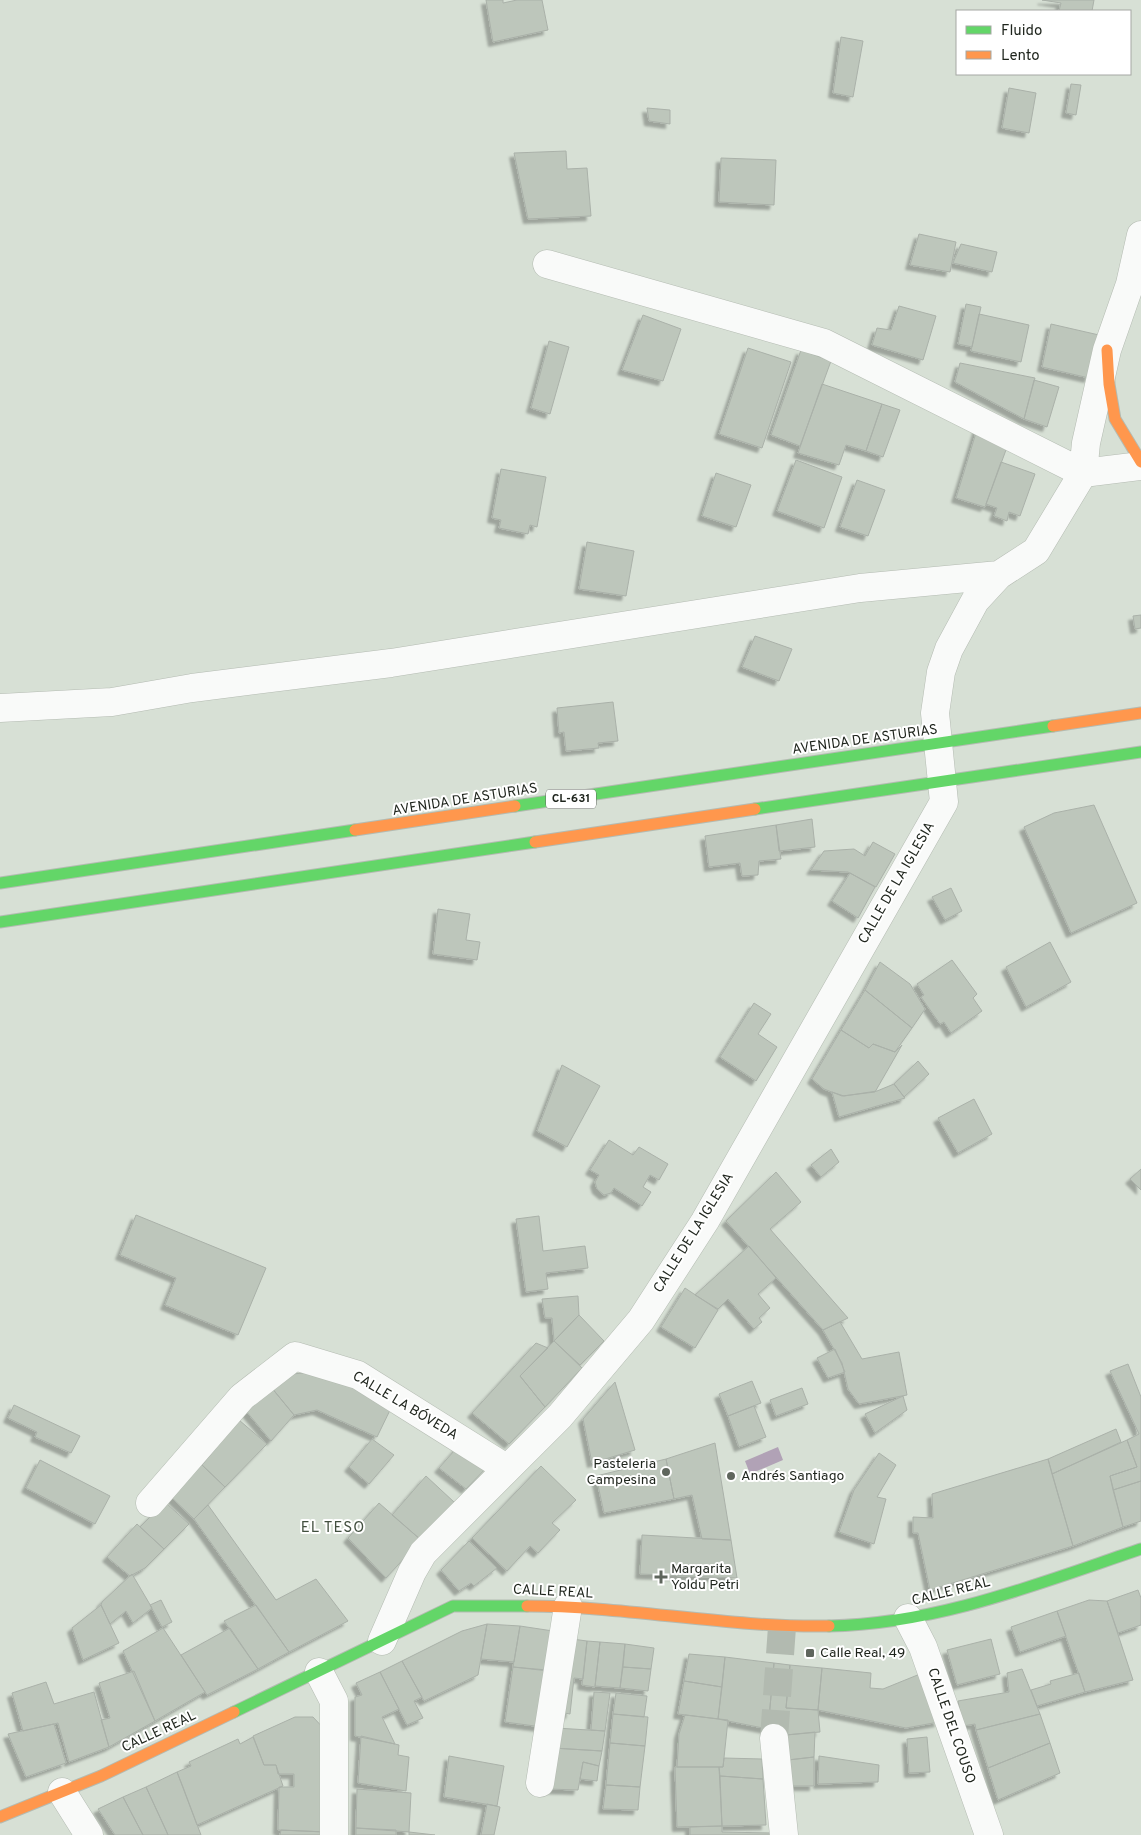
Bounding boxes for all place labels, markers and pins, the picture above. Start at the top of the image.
place label: Pasteleria Campesina [586,1456,656,1489]
marker: Pasteleria Campesina [660,1466,672,1478]
place label: Andrés Santiago [741,1468,845,1485]
marker: Andrés Santiago [725,1470,737,1482]
place label: Margarita Yoldu Petri [671,1561,739,1594]
marker: Margarita Yoldu Petri [655,1571,667,1583]
place label: Calle Real, 49 [820,1645,905,1662]
marker: Calle Real, 49 [804,1647,816,1659]

